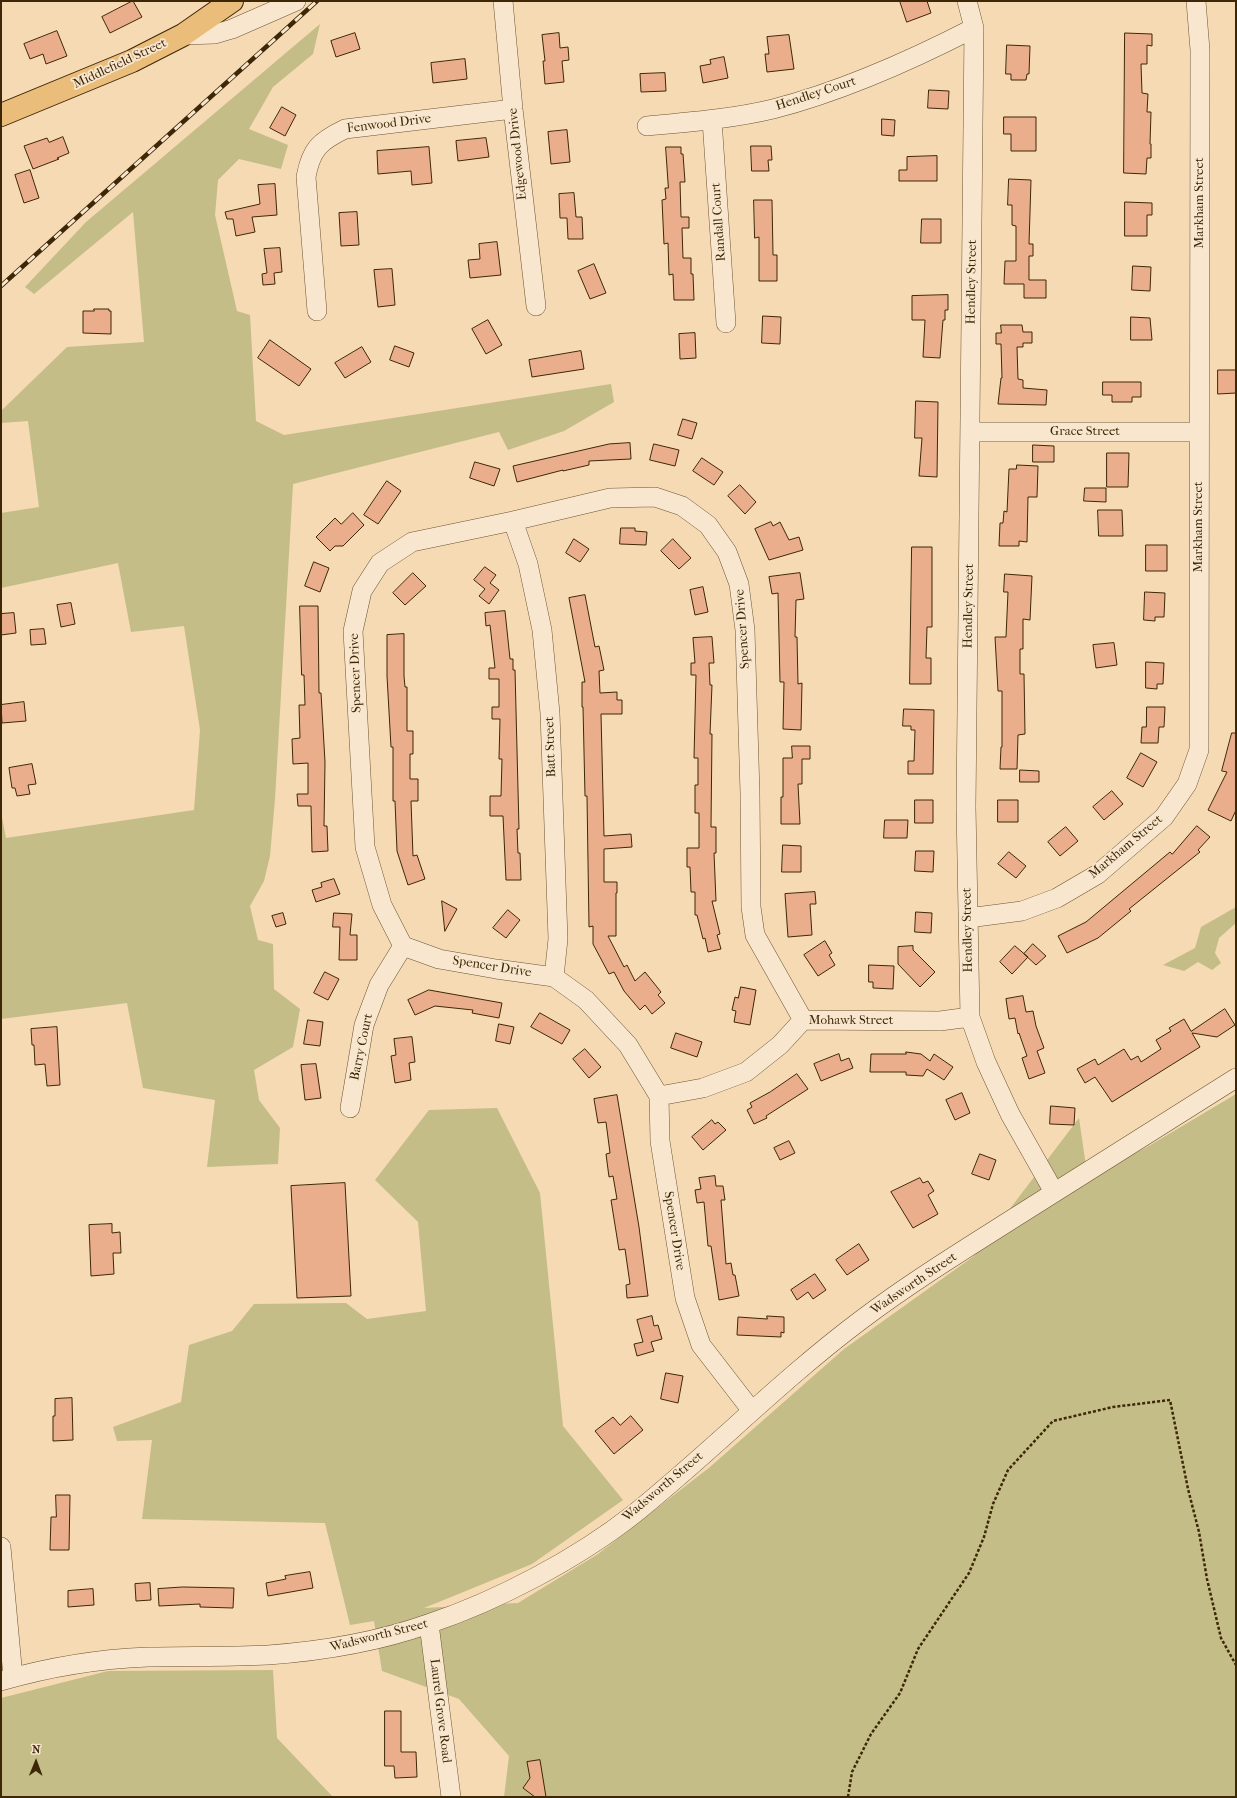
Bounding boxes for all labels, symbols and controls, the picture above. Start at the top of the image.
street label: Middlefield Street [71,36,169,92]
street label: Hendley Court [774,74,858,114]
street label: Edgewood Drive [505,107,531,201]
street label: Fenwood Drive [346,111,432,137]
street label: Markham Street [1192,157,1208,249]
street label: Randall Court [708,182,730,262]
street label: Hendley Street [963,239,981,325]
street label: Grace Street [1050,424,1120,440]
street label: Markham Street [1191,481,1207,573]
street label: Hendley Street [960,563,978,649]
street label: Spencer Drive [732,589,754,669]
street label: Spencer Drive [347,633,365,713]
street label: Batt Street [542,716,560,778]
street label: Markham Street [1086,812,1166,882]
street label: Hendley Street [959,887,977,973]
street label: Spencer Drive [451,953,533,981]
street label: Barry Court [347,1012,377,1082]
street label: Mohawk Street [809,1013,893,1029]
street label: Spencer Drive [660,1190,688,1272]
street label: Wadsworth Street [868,1249,960,1319]
street label: Wadsworth Street [620,1449,706,1525]
street label: Wadsworth Street [328,1616,430,1656]
street label: Laurel Grove Road [426,1658,454,1764]
north arrow [16,1742,56,1782]
text: N [32,1743,41,1756]

